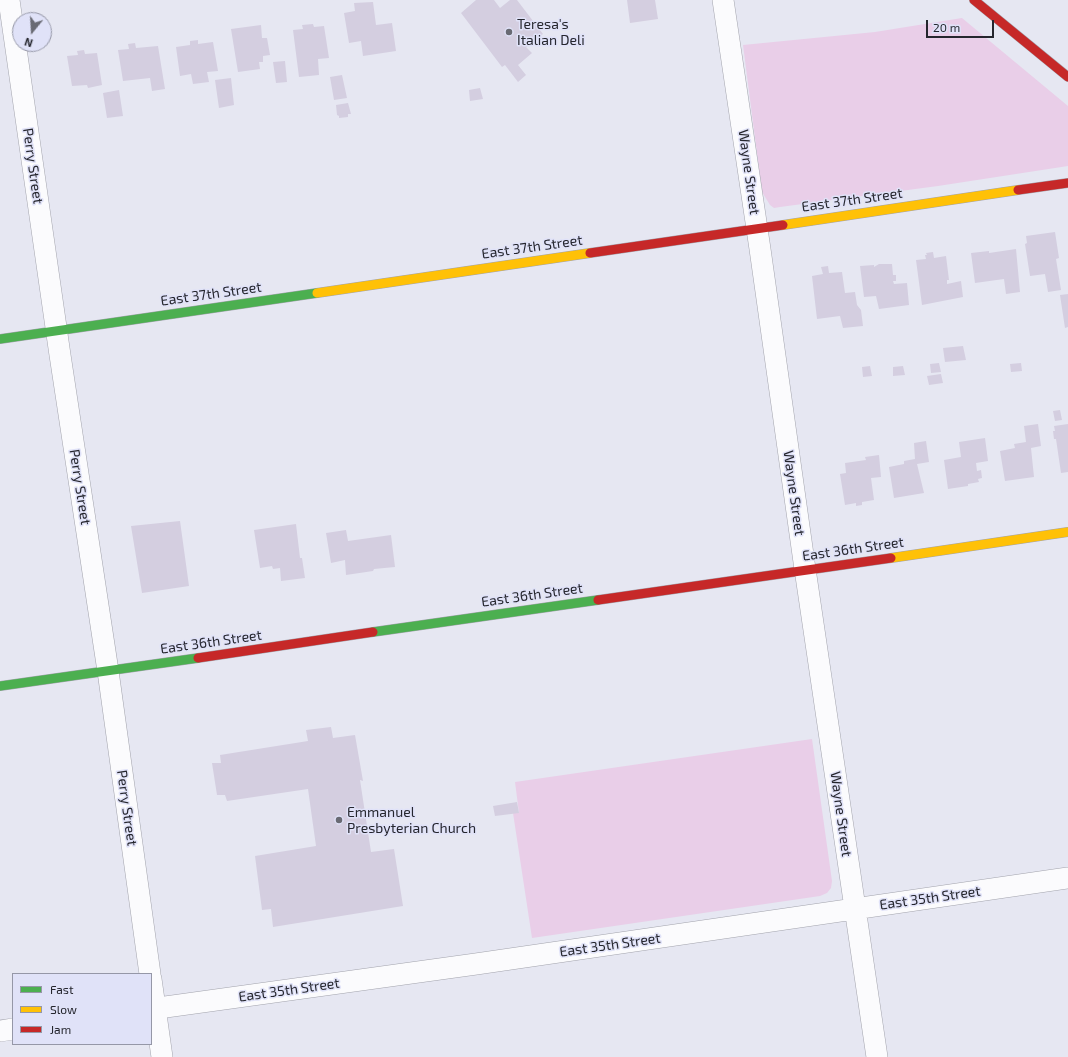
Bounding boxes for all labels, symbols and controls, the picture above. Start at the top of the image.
north arrow [12,12,52,52]
scale bar [928,12,996,38]
place label: Teresa's Italian Deli [517,16,585,48]
text: 20 m [933,20,960,34]
marker: Teresa's Italian Deli [504,27,514,37]
text: N [23,36,34,50]
street label: Perry Street [19,127,47,205]
street label: Wayne Street [735,128,763,216]
street label: East 37th Street [801,185,903,215]
street label: East 37th Street [481,232,583,262]
street label: East 37th Street [160,279,262,309]
street label: Perry Street [66,448,94,526]
street label: Wayne Street [780,449,808,537]
street label: East 36th Street [801,534,905,564]
street label: East 36th Street [480,580,584,610]
street label: East 36th Street [159,627,263,657]
street label: Perry Street [113,769,141,847]
street label: Wayne Street [827,770,855,858]
place label: Emmanuel Presbyterian Church [347,804,476,836]
marker: Emmanuel Presbyterian Church [334,815,344,825]
street label: East 35th Street [878,883,982,913]
street label: East 35th Street [558,930,662,960]
legend [12,973,152,1045]
street label: East 35th Street [237,975,341,1005]
text: Fast [50,982,73,996]
text: Slow [50,1002,77,1016]
text: Jam [50,1022,71,1036]

